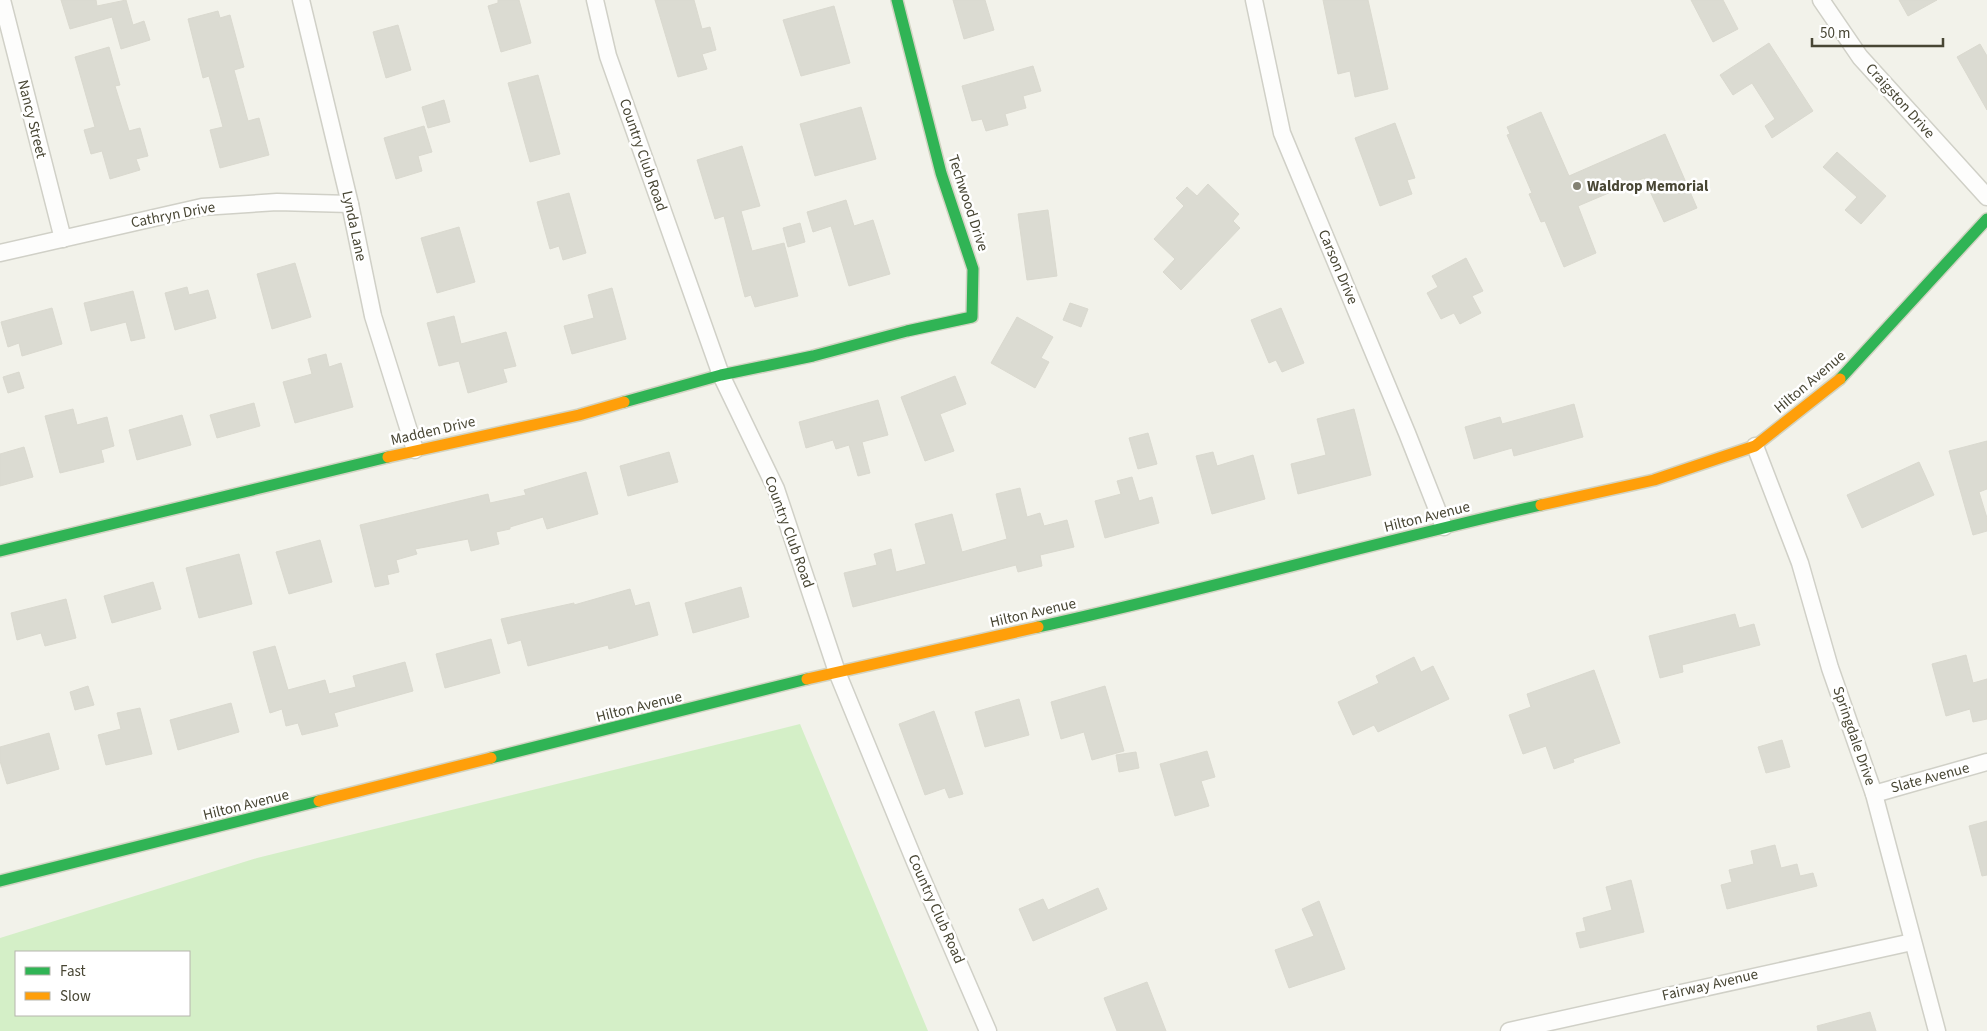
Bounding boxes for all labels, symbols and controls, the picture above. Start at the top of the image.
scale bar [1812,15,1943,47]
text: 50 m [1820,23,1850,44]
street label: Craigston Drive [1860,59,1940,143]
street label: Nancy Street [12,78,52,160]
street label: Country Club Road [614,96,672,214]
street label: Techwood Drive [943,152,993,254]
place label: Waldrop Memorial [1587,176,1709,197]
marker: Waldrop Memorial [1571,180,1583,192]
street label: Lynda Lane [336,189,372,263]
street label: Cathryn Drive [129,197,217,233]
street label: Carson Drive [1313,226,1363,308]
street label: Hilton Avenue [1770,346,1850,418]
street label: Madden Drive [389,411,477,451]
street label: Country Club Road [759,473,819,591]
street label: Hilton Avenue [1382,496,1472,538]
street label: Hilton Avenue [988,593,1078,633]
street label: Springdale Drive [1827,684,1881,788]
street label: Hilton Avenue [594,686,684,728]
street label: Slate Avenue [1888,757,1972,799]
street label: Hilton Avenue [201,784,291,826]
street label: Country Club Road [902,851,970,967]
legend [15,951,190,1016]
text: Fast [60,961,86,982]
street label: Fairway Avenue [1660,964,1760,1006]
text: Slow [60,986,91,1007]

